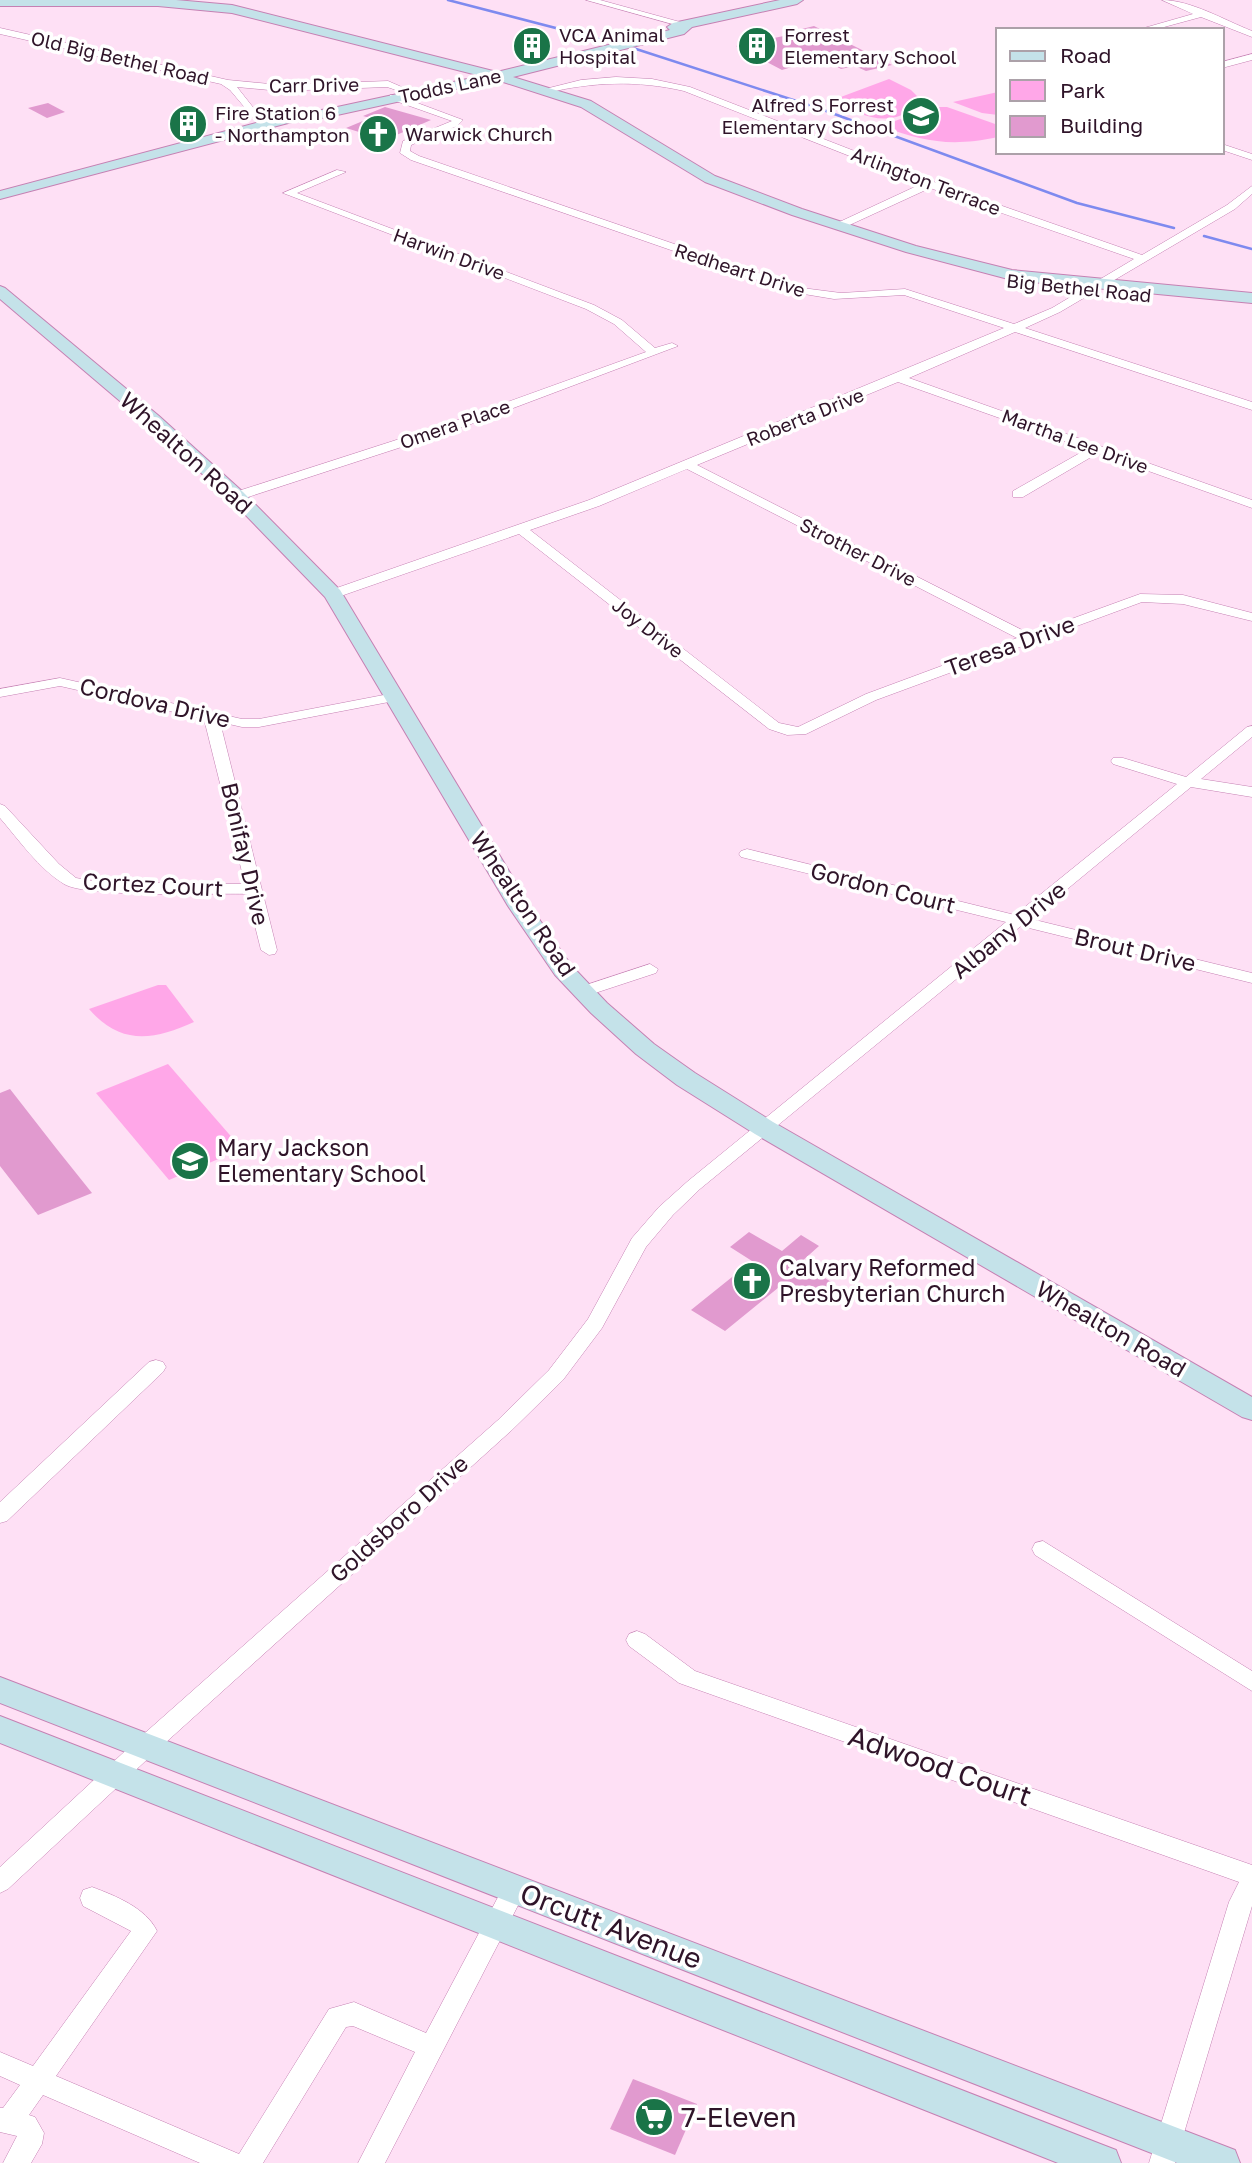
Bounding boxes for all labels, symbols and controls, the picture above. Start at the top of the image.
place label: VCA Animal Hospital [559,23,665,68]
place label: Forrest Elementary School [784,23,957,68]
building icon: VCA Animal Hospital [511,25,553,67]
building icon: Forrest Elementary School [736,25,778,67]
street label: Old Big Bethel Road [29,26,211,89]
legend [996,28,1224,154]
text: Road [1060,42,1111,68]
street label: Todds Lane [397,63,503,108]
street label: Carr Drive [269,72,359,97]
text: Park [1060,77,1106,103]
place label: Alfred S Forrest Elementary School [721,93,894,138]
school or university icon: Alfred S Forrest Elementary School [900,95,942,137]
place label: Fire Station 6 - Northampton [215,101,350,146]
building icon: Fire Station 6 - Northampton [167,103,209,145]
text: Building [1060,112,1143,138]
church icon: Warwick Church [357,113,399,155]
place label: Warwick Church [405,122,553,145]
street label: Arlington Terrace [848,141,1004,220]
street label: Harwin Drive [390,223,508,284]
street label: Redheart Drive [672,238,808,301]
street label: Big Bethel Road [1005,268,1153,307]
street label: Roberta Drive [743,382,867,451]
street label: Whealton Road [115,385,259,519]
street label: Omera Place [397,394,513,453]
street label: Martha Lee Drive [999,403,1152,478]
street label: Strother Drive [796,512,920,591]
street label: Joy Drive [608,593,689,663]
street label: Teresa Drive [941,609,1078,681]
street label: Cordova Drive [77,671,233,733]
street label: Bonifay Drive [216,780,276,928]
street label: Whealton Road [465,826,583,981]
street label: Gordon Court [808,855,959,919]
street label: Cortez Court [82,866,224,902]
street label: Albany Drive [946,875,1071,984]
street label: Brout Drive [1072,921,1199,977]
place label: Mary Jackson Elementary School [217,1133,426,1187]
school or university icon: Mary Jackson Elementary School [169,1140,211,1182]
place label: Calvary Reformed Presbyterian Church [779,1253,1005,1307]
church icon: Calvary Reformed Presbyterian Church [731,1260,773,1302]
street label: Whealton Road [1031,1274,1192,1382]
street label: Goldsboro Drive [323,1449,473,1588]
street label: Adwood Court [844,1719,1036,1812]
street label: Orcutt Avenue [516,1876,706,1975]
supermarket icon: 7-Eleven [633,2096,675,2138]
place label: 7-Eleven [681,2100,797,2133]

